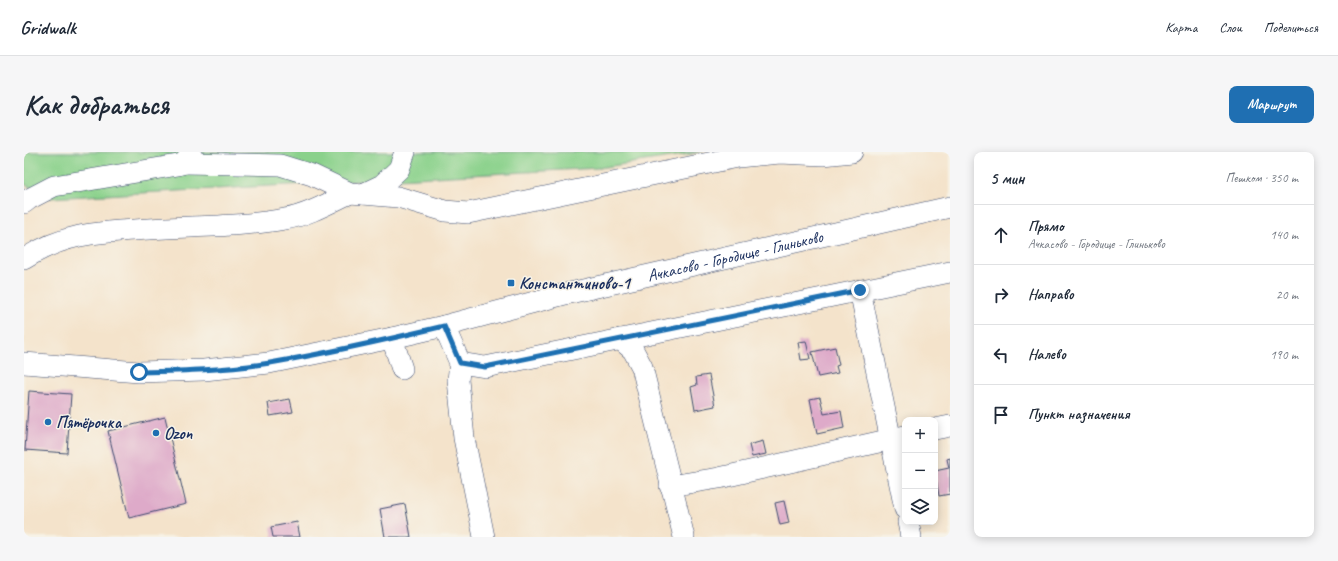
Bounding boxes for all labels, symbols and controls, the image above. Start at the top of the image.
text: Gridwalk [20,16,76,40]
text: Карта [1165,19,1197,36]
text: Слои [1219,19,1242,36]
text: Поделиться [1264,19,1318,36]
button: Маршрут [1229,86,1314,123]
text: Как добраться [24,87,169,122]
text: 5 мин [990,168,1024,189]
text: Пешком · 350 m [1225,170,1298,186]
text: Прямо [1028,217,1064,236]
icon: ahead [990,224,1012,246]
street label: Ачкасово - Городище - Глиньково [645,225,826,286]
text: 140 m [1270,227,1298,243]
text: Ачкасово - Городище - Глиньково [1028,236,1165,252]
place label: Константиново-1 [519,273,632,294]
marker: Константиново-1 [506,278,516,288]
route end [851,281,869,299]
icon: right [990,284,1012,306]
text: Направо [1028,285,1074,304]
text: 20 m [1276,287,1298,303]
icon: left [990,344,1012,366]
text: Налево [1028,345,1066,364]
text: 190 m [1270,347,1298,363]
route start [130,363,148,381]
icon: arrive [990,404,1012,426]
text: Пункт назначения [1028,405,1130,424]
place label: Пятёрочка [56,412,123,433]
marker: Пятёрочка [43,417,53,427]
map controls [902,417,938,525]
button: + [902,417,938,453]
place label: Ozon [164,423,194,444]
marker: Ozon [151,428,161,438]
button: − [902,453,938,489]
button: layers [902,489,938,525]

